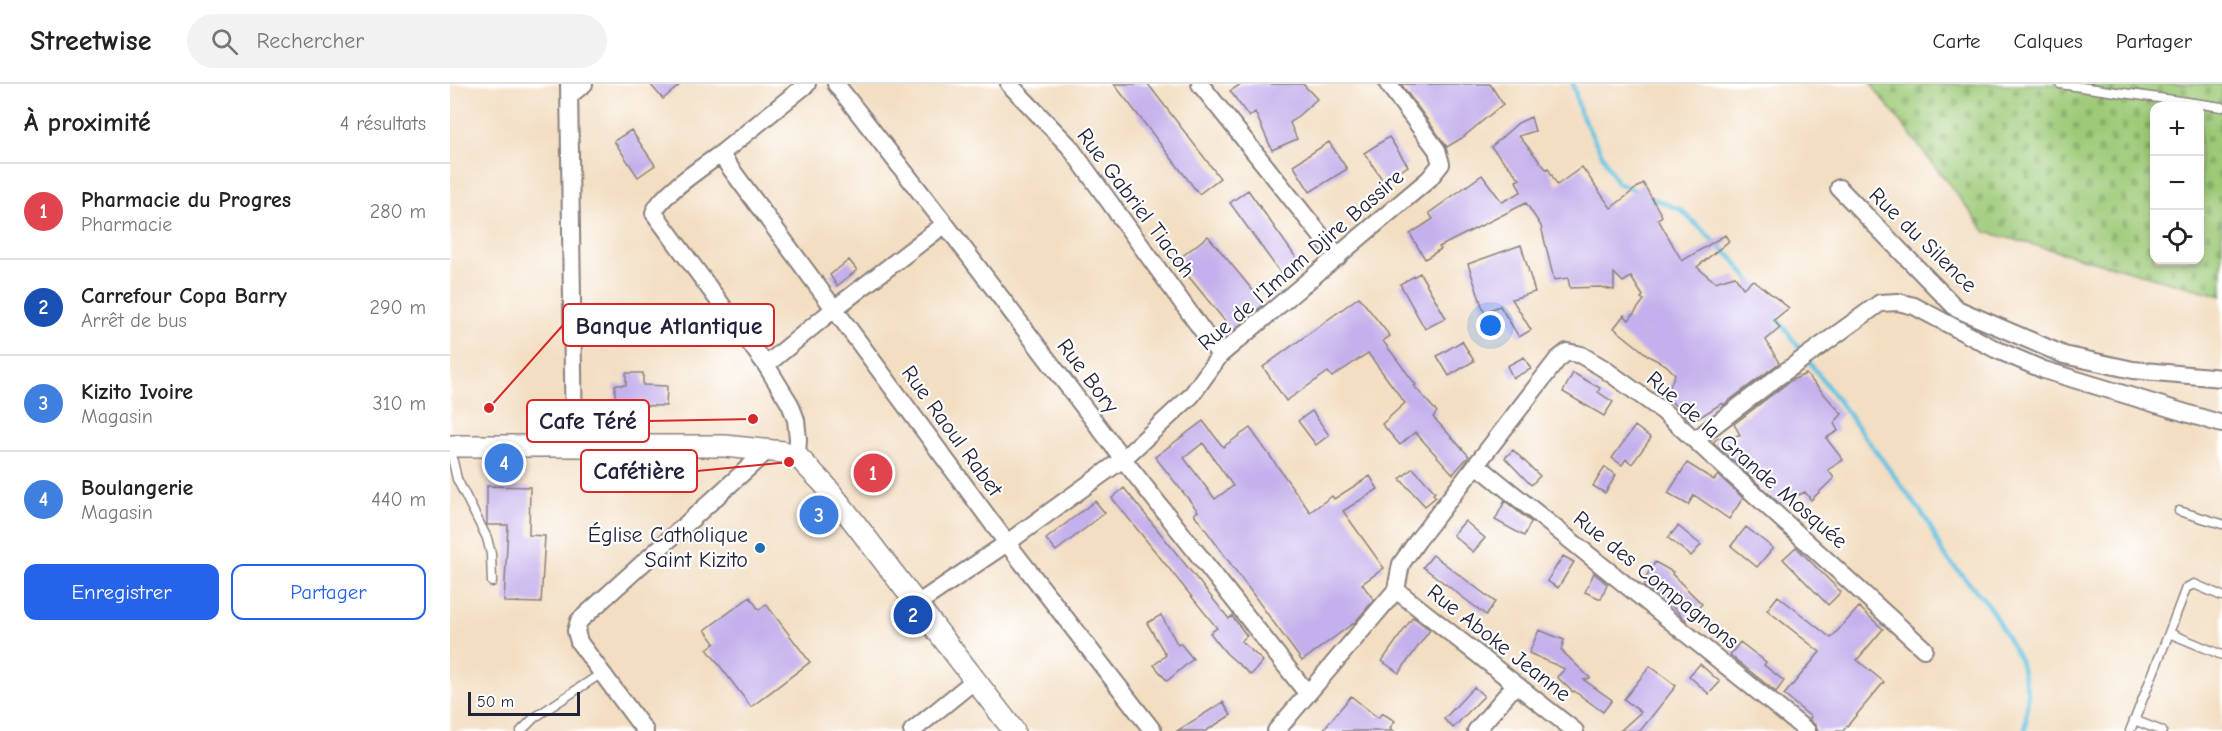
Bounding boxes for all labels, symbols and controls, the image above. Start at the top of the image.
search box [187,14,607,68]
text: Streetwise [30,25,151,57]
icon: search [208,25,241,58]
text: Rechercher [256,28,364,54]
text: Carte [1933,29,1981,53]
text: Calques [2014,29,2083,53]
text: Partager [2116,29,2192,53]
map controls [2150,102,2204,264]
button: + [2150,102,2204,156]
text: À proximité [24,108,151,138]
text: 4 résultats [340,112,426,135]
street label: Rue Gabriel Tiacoh [1071,123,1201,283]
button: − [2150,156,2204,210]
street label: Rue de l'Imam Djire Bassire [1193,164,1409,356]
street label: Rue du Silence [1864,182,1982,298]
text: Pharmacie du Progres [81,187,291,213]
text: 1 [40,200,47,223]
text: 280 m [370,200,426,223]
button: locate [2150,210,2204,264]
text: Pharmacie [81,213,172,236]
text: Carrefour Copa Barry [81,283,287,309]
text: 2 [39,296,48,319]
text: 290 m [370,296,426,319]
callout: Banque Atlantique [563,304,774,346]
text: Arrêt de bus [81,309,187,332]
your location [1476,311,1505,340]
text: Banque Atlantique [575,312,763,340]
street label: Rue Bory [1052,334,1125,419]
street label: Rue Raoul Rabet [896,361,1009,502]
street label: Rue de la Grande Mosquée [1641,366,1853,554]
text: Kizito Ivoire [81,379,193,405]
text: 3 [39,392,48,415]
text: 310 m [373,392,426,415]
callout: Cafe Téré [527,400,649,442]
text: Magasin [81,405,153,428]
text: Cafe Téré [539,407,637,435]
pin: 4 [484,440,524,485]
callout: Cafétière [581,450,697,492]
pin: 1 [854,450,892,496]
text: Cafétière [593,457,685,485]
text: Boulangerie [81,475,193,501]
text: 4 [39,488,48,511]
text: 440 m [371,488,426,511]
pin: 3 [800,492,838,538]
text: Magasin [81,501,153,524]
street label: Rue des Compagnons [1568,505,1744,655]
place label: Église Catholique Saint Kizito [588,522,748,573]
marker: Église Catholique Saint Kizito [753,541,767,555]
button: Enregistrer [24,564,219,620]
button: Partager [231,564,426,620]
street label: Rue Aboke Jeanne [1422,579,1576,707]
pin: 2 [894,592,932,638]
scale bar [468,689,580,716]
text: 50 m [477,693,514,711]

